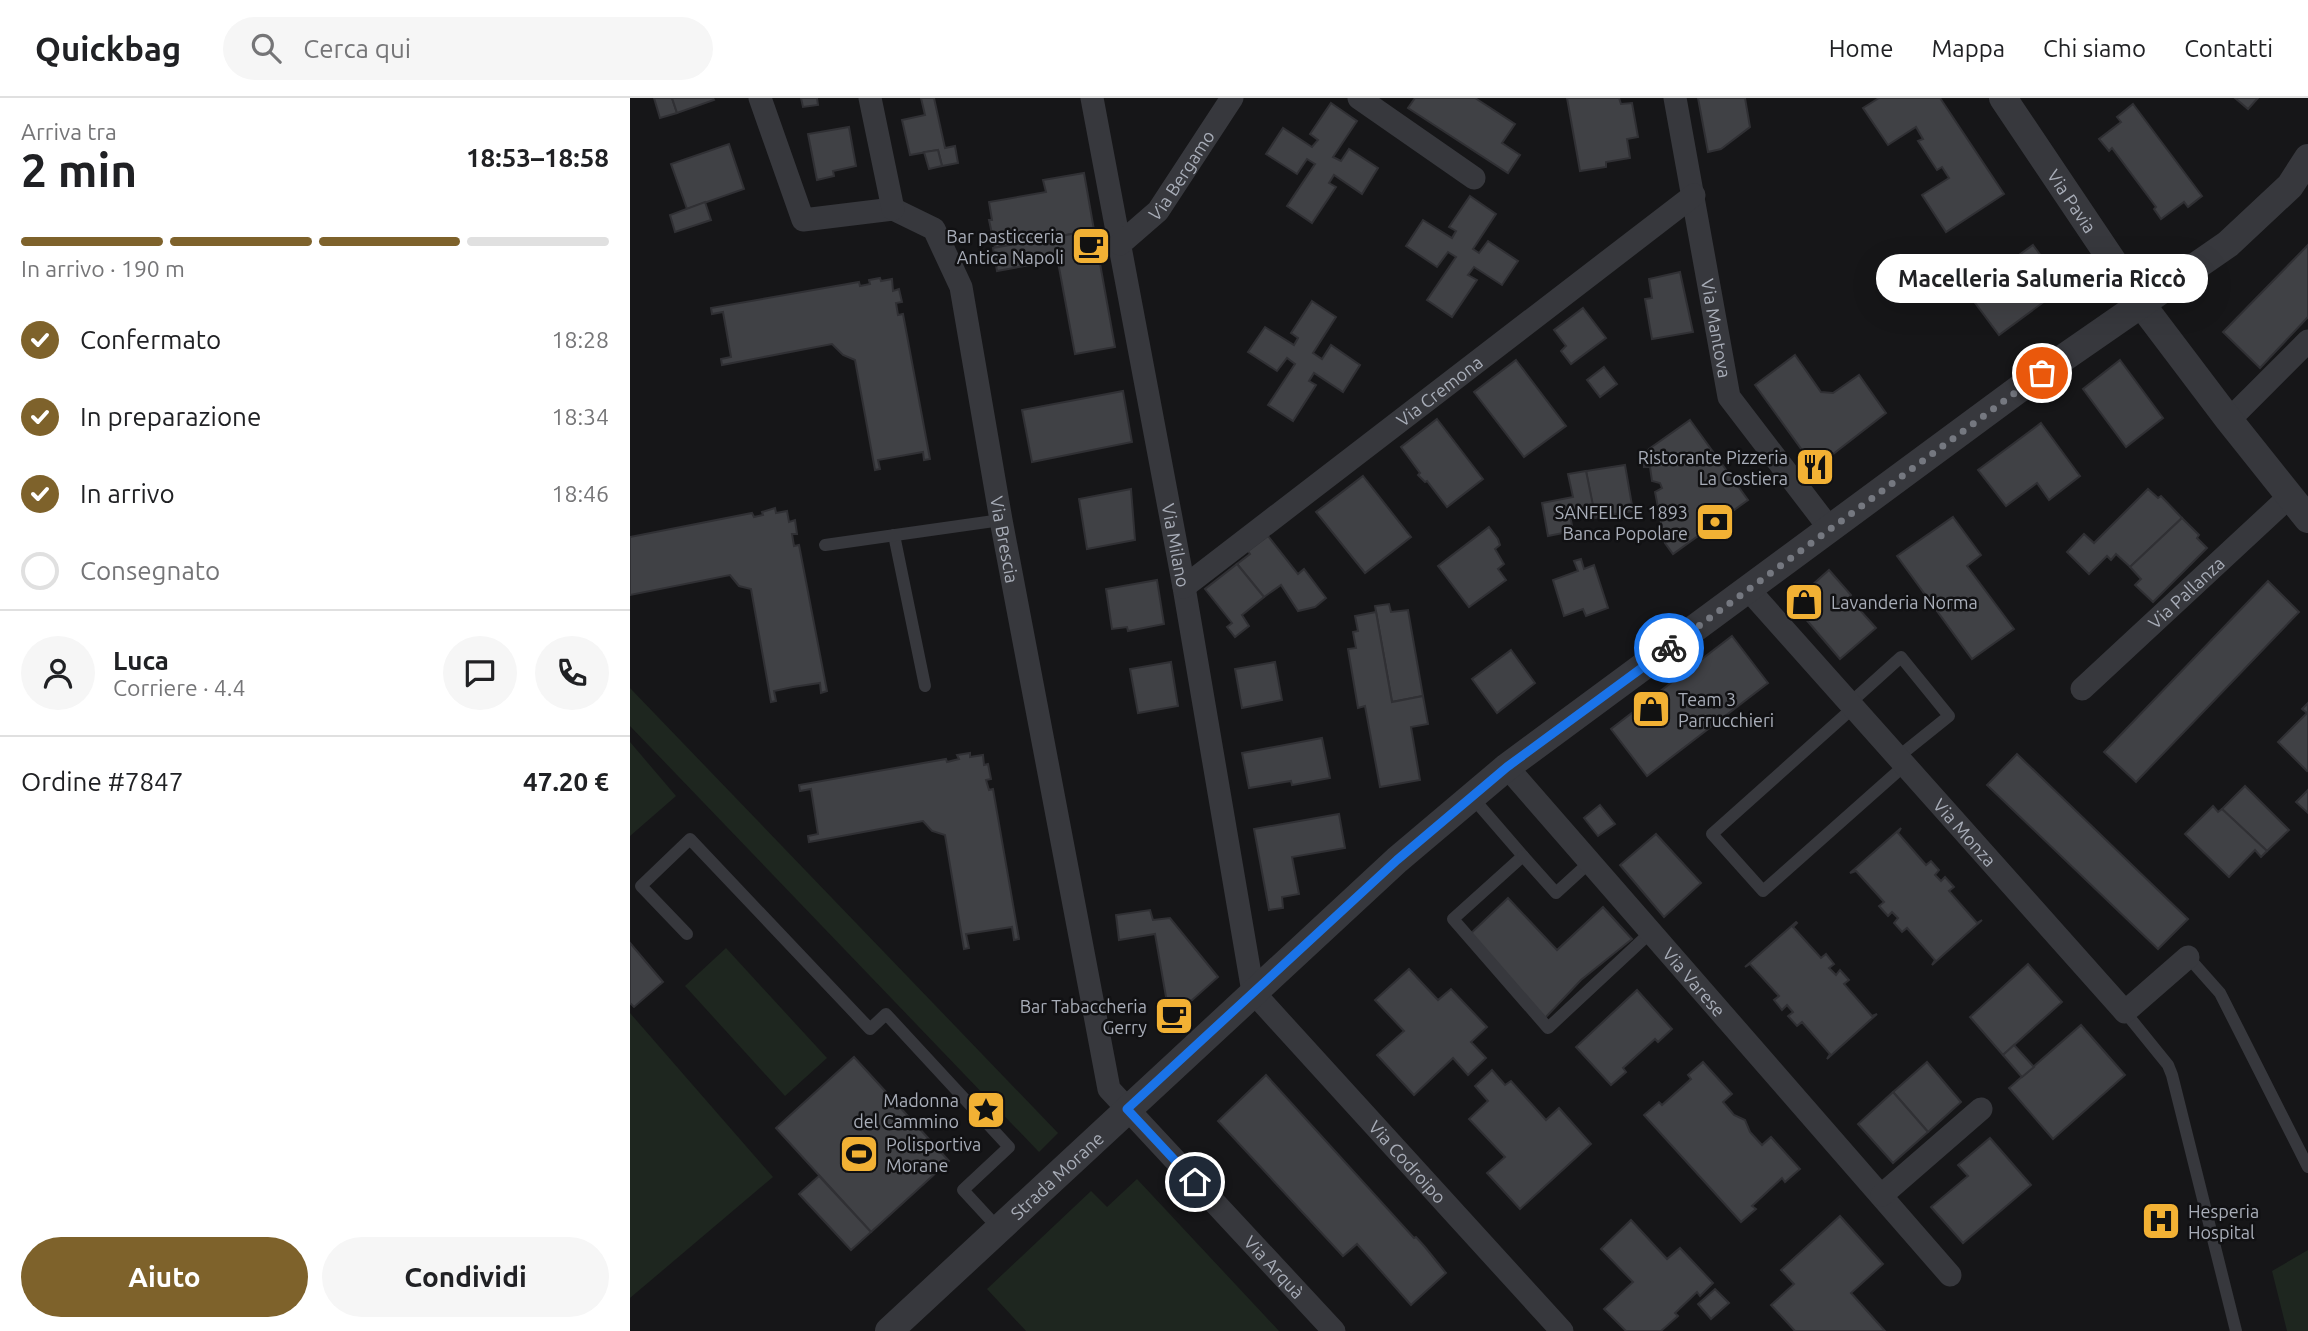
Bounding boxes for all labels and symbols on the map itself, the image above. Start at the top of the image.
street label: Via Bergamo [1145,126,1218,225]
street label: Via Pavia [2044,165,2101,236]
cafe icon: Bar pasticceria Antica Napoli [1070,225,1112,267]
place label: Bar pasticceria Antica Napoli [946,226,1064,267]
callout: Macelleria Salumeria Riccò [1876,254,2208,303]
street label: Via Mantova [1698,277,1735,380]
pin [2012,343,2072,403]
street label: Via Cremona [1392,351,1486,430]
restaurant icon: Ristorante Pizzeria La Costiera [1794,446,1836,488]
place label: Ristorante Pizzeria La Costiera [1638,447,1788,488]
street label: Via Brescia [987,495,1023,585]
bank icon: SANFELICE 1893 Banca Popolare [1694,501,1736,543]
street label: Via Milano [1158,502,1194,589]
place label: SANFELICE 1893 Banca Popolare [1555,502,1688,543]
street label: Via Pallanza [2144,552,2228,632]
shop icon: Lavanderia Norma [1783,581,1825,623]
place label: Lavanderia Norma [1831,592,1978,612]
courier [1634,613,1704,683]
shop icon: Team 3 Parrucchieri [1630,688,1672,730]
place label: Team 3 Parrucchieri [1678,689,1774,730]
street label: Via Monza [1930,794,2000,870]
street label: Via Varese [1659,943,1730,1020]
cafe icon: Bar Tabaccheria Gerry [1153,995,1195,1037]
place label: Bar Tabaccheria Gerry [1020,996,1147,1037]
place icon: Madonna del Cammino [965,1089,1007,1131]
place label: Madonna del Cammino [853,1090,959,1131]
street label: Via Codroipo [1365,1116,1450,1207]
street label: Strada Morane [1006,1128,1107,1223]
sports icon: Polisportiva Morane [838,1133,880,1175]
place label: Polisportiva Morane [886,1134,981,1175]
pin [1165,1152,1225,1212]
hospital icon: Hesperia Hospital [2140,1200,2182,1242]
place label: Hesperia Hospital [2188,1201,2259,1242]
street label: Via Arquà [1240,1231,1308,1302]

